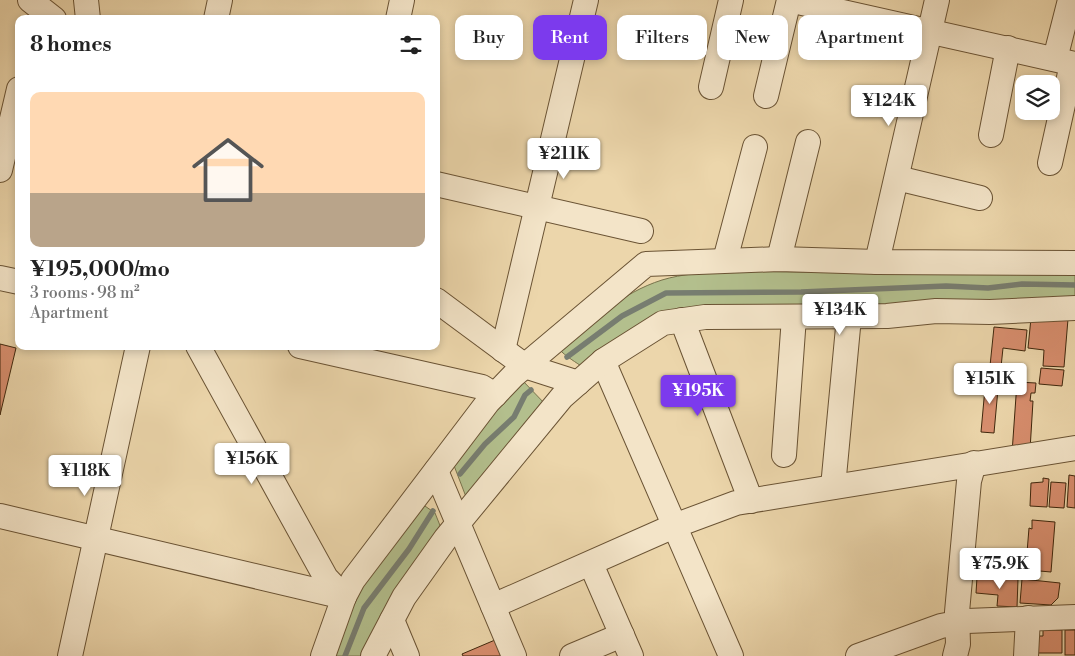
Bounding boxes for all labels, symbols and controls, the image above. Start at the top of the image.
chip: Buy [455,15,523,60]
chip: Rent [533,15,607,60]
chip: Filters [617,15,707,60]
chip: New [717,15,788,60]
chip: Apartment [798,15,922,60]
icon: filters [397,31,425,59]
text: 8 homes [30,32,112,58]
map controls [1015,75,1060,120]
button: layers [1015,75,1060,120]
pin: ¥124K [854,84,924,127]
text: ¥124K [862,91,916,111]
icon: home [183,125,273,215]
pin: ¥211K [529,138,599,180]
text: ¥211K [538,144,590,164]
text: ¥195,000/mo [30,257,170,283]
text: 3 rooms · 98 m² [30,283,140,303]
pin: ¥134K [805,294,875,336]
text: ¥134K [813,300,867,320]
text: Apartment [30,303,109,323]
pin: ¥151K [955,362,1025,405]
text: ¥151K [965,369,1015,389]
pin: ¥195K [663,374,733,417]
text: ¥195K [672,381,724,401]
pin: ¥156K [217,442,287,485]
text: ¥156K [226,449,278,469]
pin: ¥118K [50,454,120,497]
text: ¥118K [59,461,111,481]
pin: ¥75.9K [959,548,1041,590]
text: ¥75.9K [971,554,1029,574]

